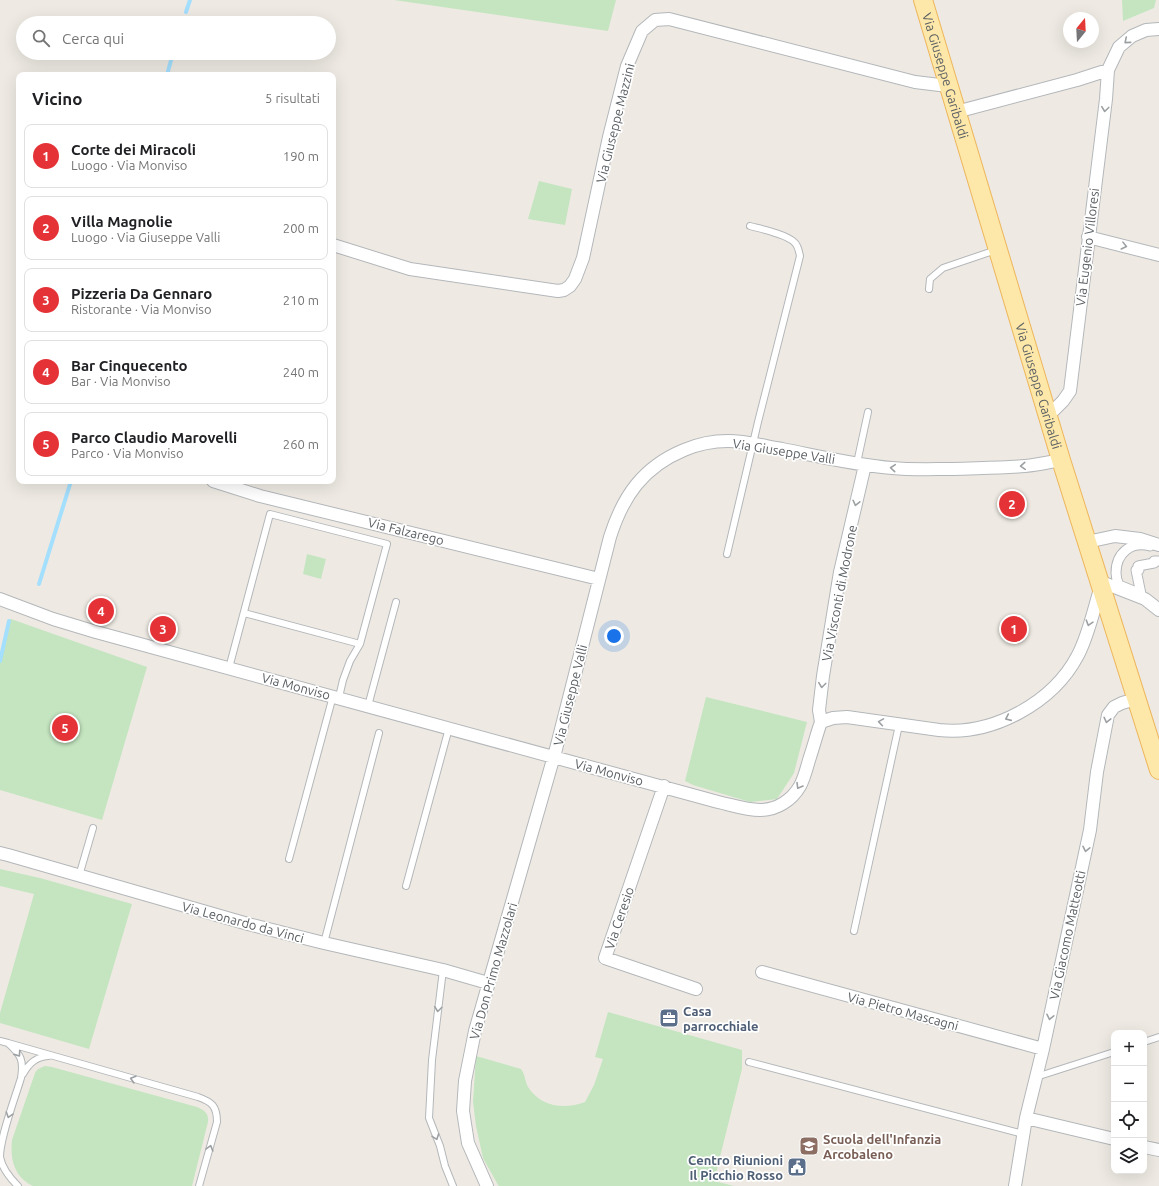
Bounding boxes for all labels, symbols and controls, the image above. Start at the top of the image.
street label: Via Giuseppe Garibaldi [920,11,971,140]
north arrow [1063,12,1099,48]
search box [16,16,336,60]
icon: search [30,27,52,49]
text: Cerca qui [62,30,124,47]
one-way arrow [1124,36,1131,43]
street label: Via Giuseppe Mazzini [593,62,637,184]
text: Vicino [32,89,82,108]
text: 5 risultati [265,91,320,105]
one-way arrow [1100,106,1109,112]
text: Corte dei Miracoli [71,141,196,158]
text: 1 [42,149,50,163]
text: 190 m [283,149,319,163]
text: Luogo · Via Monviso [71,158,187,172]
street label: Via Eugenio Villoresi [1073,187,1101,307]
text: Villa Magnolie [71,213,173,230]
text: 2 [42,221,50,235]
text: 200 m [283,221,319,235]
text: Luogo · Via Giuseppe Valli [71,230,220,244]
one-way arrow [1120,241,1127,250]
text: Pizzeria Da Gennaro [71,285,212,302]
text: 3 [42,293,50,307]
text: 210 m [283,293,319,307]
text: Ristorante · Via Monviso [71,302,212,316]
street label: Via Giuseppe Garibaldi [1013,321,1064,451]
text: Bar Cinquecento [71,357,188,374]
text: 4 [42,365,50,379]
text: 240 m [283,365,319,379]
text: Bar · Via Monviso [71,374,171,388]
text: Parco Claudio Marovelli [71,429,237,446]
street label: Via Giuseppe Valli [732,436,836,466]
text: 5 [42,437,50,451]
text: 260 m [283,437,319,451]
text: Parco · Via Monviso [71,446,184,460]
one-way arrow [1020,461,1026,470]
one-way arrow [890,464,896,473]
pin: 2 [999,489,1025,519]
one-way arrow [853,500,861,506]
street label: Via Falzarego [367,515,445,547]
street label: Via Visconti di Modrone [819,524,859,662]
pin: 4 [88,596,114,626]
pin: 3 [150,614,176,644]
pin: 1 [1001,614,1027,644]
one-way arrow [1085,619,1094,626]
your location [604,626,624,646]
street label: Via Giuseppe Valli [551,643,589,747]
street label: Via Monviso [260,670,332,702]
one-way arrow [818,682,827,689]
pin: 5 [52,713,78,743]
one-way arrow [1005,713,1012,721]
one-way arrow [1103,717,1112,724]
one-way arrow [878,718,884,727]
street label: Via Monviso [573,756,645,788]
one-way arrow [796,782,803,789]
one-way arrow [1083,845,1091,852]
street label: Via Giacomo Matteotti [1046,869,1088,1001]
street label: Via Ceresio [602,885,636,951]
street label: Via Leonardo da Vinci [180,899,306,945]
street label: Via Don Primo Mazzolari [467,901,519,1041]
street label: Via Pietro Mascagni [846,989,960,1033]
place label: Casa parrocchiale [683,1004,758,1033]
one-way arrow [434,1006,443,1012]
office icon: Casa parrocchiale [658,1007,680,1029]
one-way arrow [1046,1013,1054,1020]
map controls [1111,1030,1147,1174]
button: + [1111,1030,1147,1066]
one-way arrow [13,1049,20,1056]
button: − [1111,1066,1147,1102]
one-way arrow [130,1075,136,1083]
button: locate [1111,1102,1147,1138]
one-way arrow [5,1111,14,1118]
place label: Scuola dell'Infanzia Arcobaleno [823,1132,941,1161]
one-way arrow [432,1134,440,1141]
school or university icon: Scuola dell'Infanzia Arcobaleno [798,1135,820,1157]
button: layers [1111,1138,1147,1174]
one-way arrow [205,1145,213,1152]
place label: Centro Riunioni Il Picchio Rosso [688,1153,783,1182]
public building icon: Centro Riunioni Il Picchio Rosso [786,1156,808,1178]

